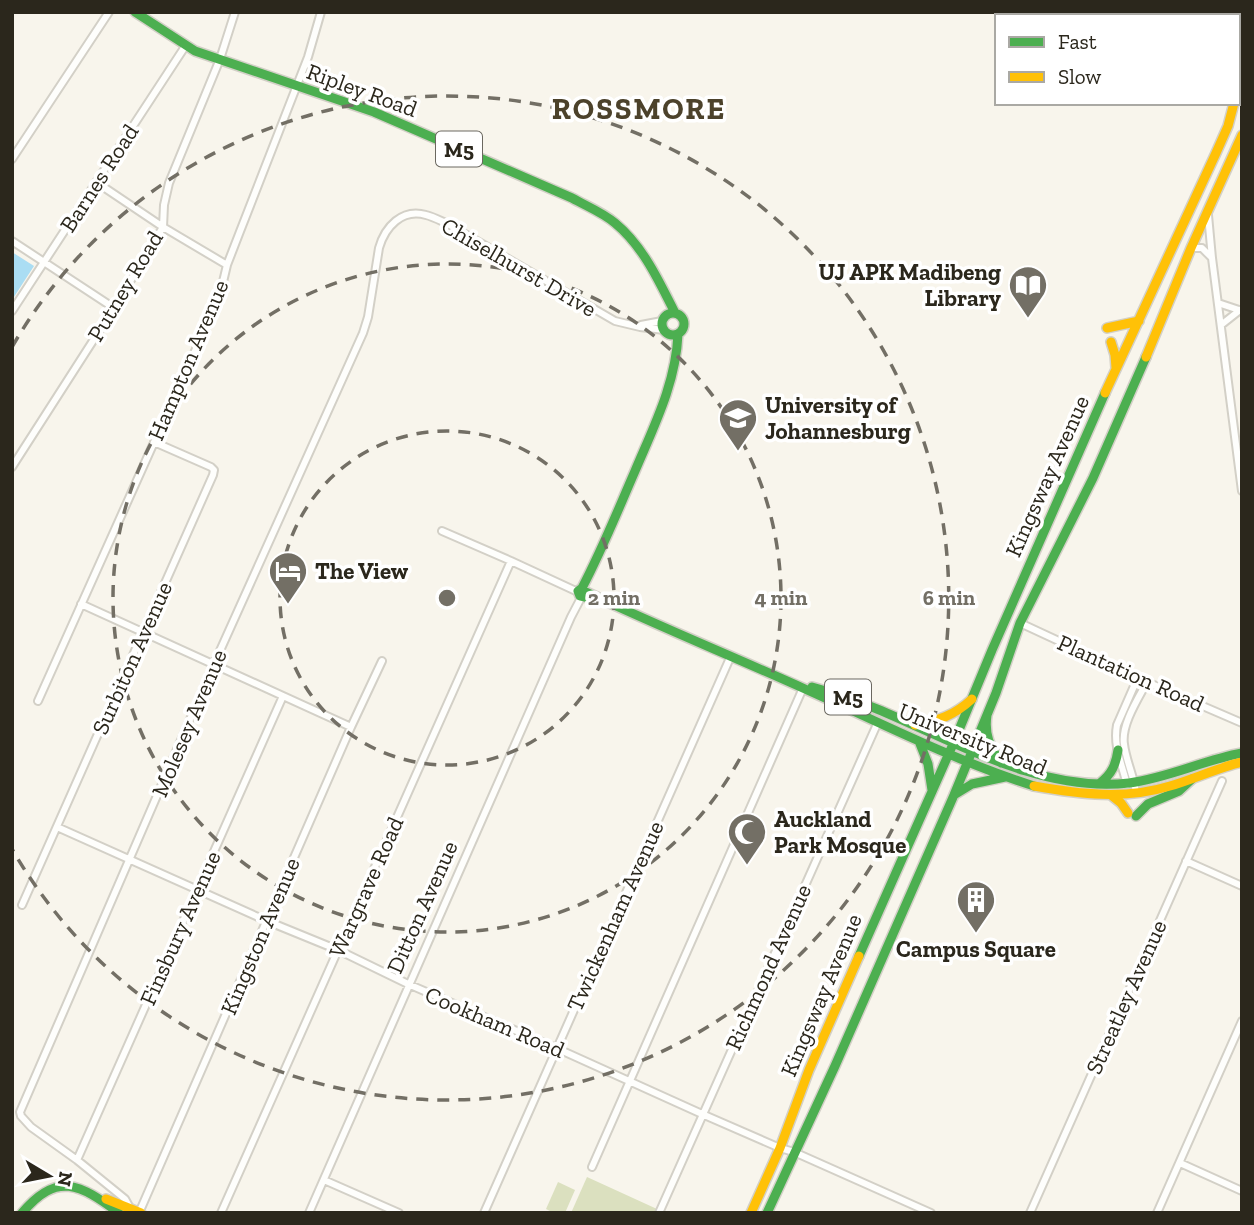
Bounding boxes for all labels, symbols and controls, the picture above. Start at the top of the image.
legend [995,14,1240,105]
text: Fast [1058,29,1097,54]
street label: Ripley Road [303,57,421,123]
text: Slow [1058,64,1101,89]
district label: ROSSMORE [552,91,726,127]
street label: Barnes Road [54,118,145,237]
road number: M5 [436,132,482,166]
street label: Chiselhurst Drive [436,211,602,323]
street label: Putney Road [81,225,169,346]
place label: UJ APK Madibeng Library [818,258,1002,312]
library icon: UJ APK Madibeng Library [1007,264,1049,319]
street label: Hampton Avenue [142,276,234,444]
place label: University of Johannesburg [765,391,911,445]
street label: Kingsway Avenue [999,391,1095,561]
school or university icon: University of Johannesburg [717,397,759,452]
hotel icon: The View [267,550,309,605]
place label: The View [315,557,409,585]
street label: Surbiton Avenue [86,577,178,739]
text: 2 min [588,585,641,610]
text: 4 min [754,585,808,610]
text: 6 min [923,585,976,610]
centre of rings [435,586,459,610]
street label: Plantation Road [1053,628,1209,718]
street label: Molesey Avenue [145,645,233,801]
road number: M5 [825,680,871,714]
street label: University Road [895,696,1052,782]
place label: Auckland Park Mosque [774,805,906,859]
mosque icon: Auckland Park Mosque [726,811,768,866]
street label: Wargrave Road [323,812,410,962]
street label: Twickenham Avenue [560,817,670,1015]
street label: Ditton Avenue [380,836,464,978]
street label: Finsbury Avenue [133,846,227,1010]
street label: Kingston Avenue [214,853,306,1019]
building icon: Campus Square [955,879,997,934]
street label: Richmond Avenue [719,880,817,1054]
street label: Kingsway Avenue [774,909,868,1081]
street label: Streatley Avenue [1079,915,1173,1079]
place label: Campus Square [896,935,1056,963]
street label: Cookham Road [421,980,569,1064]
north arrow [14,1141,84,1211]
text: N [53,1170,78,1188]

